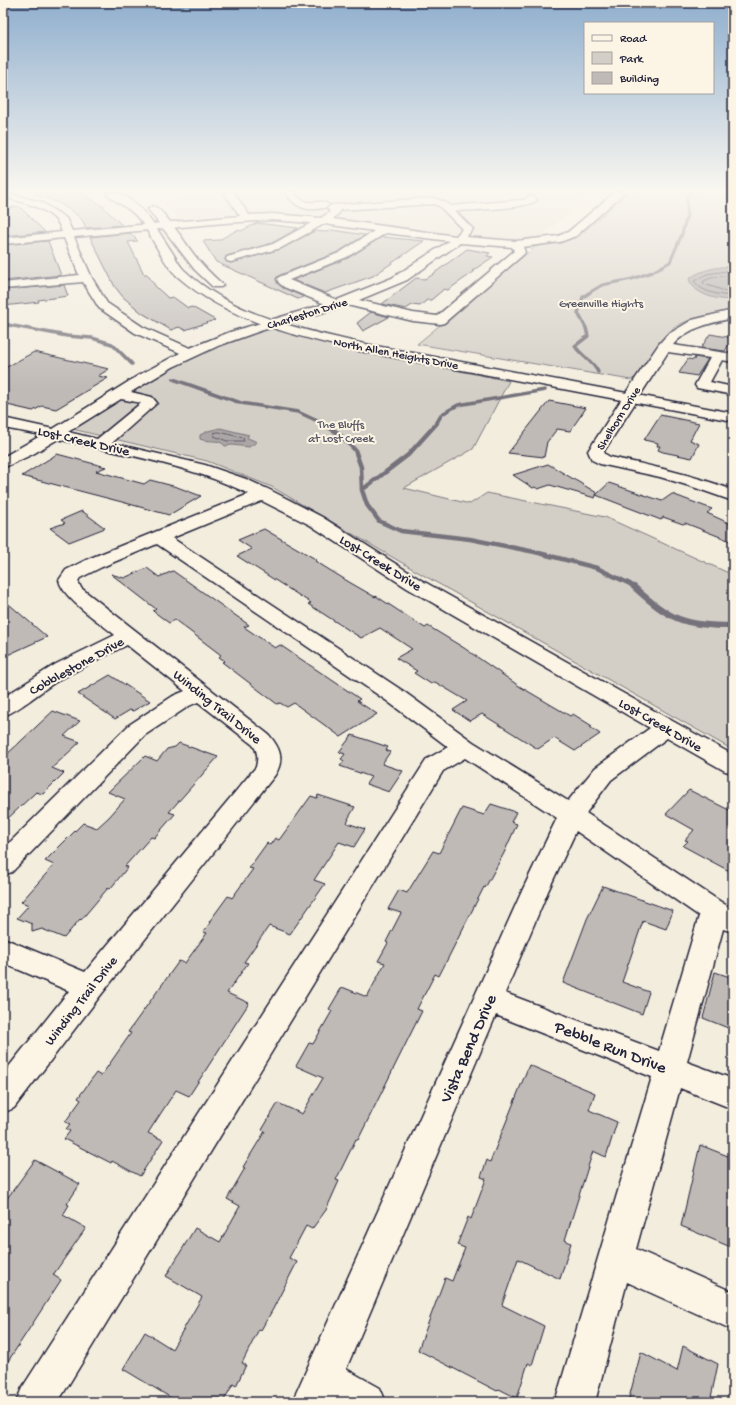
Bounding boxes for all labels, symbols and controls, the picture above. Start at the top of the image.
legend [584,22,714,94]
text: Road [620,33,647,47]
text: Park [619,53,645,67]
text: Building [619,73,659,87]
street label: Charleston Drive [266,296,350,334]
park label: Greenville Hights [559,298,644,312]
street label: North Allen Heights Drive [332,336,460,374]
street label: Shelborn Drive [595,384,645,453]
park label: The Bluffs at Lost Creek [308,419,375,447]
street label: Lost Creek Drive [36,424,132,461]
street label: Lost Creek Drive [335,532,425,597]
street label: Cobblestone Drive [27,634,128,700]
street label: Winding Trail Drive [169,667,265,749]
street label: Lost Creek Drive [615,695,705,757]
street label: Winding Trail Drive [42,953,123,1050]
street label: Vista Bend Drive [437,992,503,1107]
street label: Pebble Run Drive [550,1018,669,1079]

